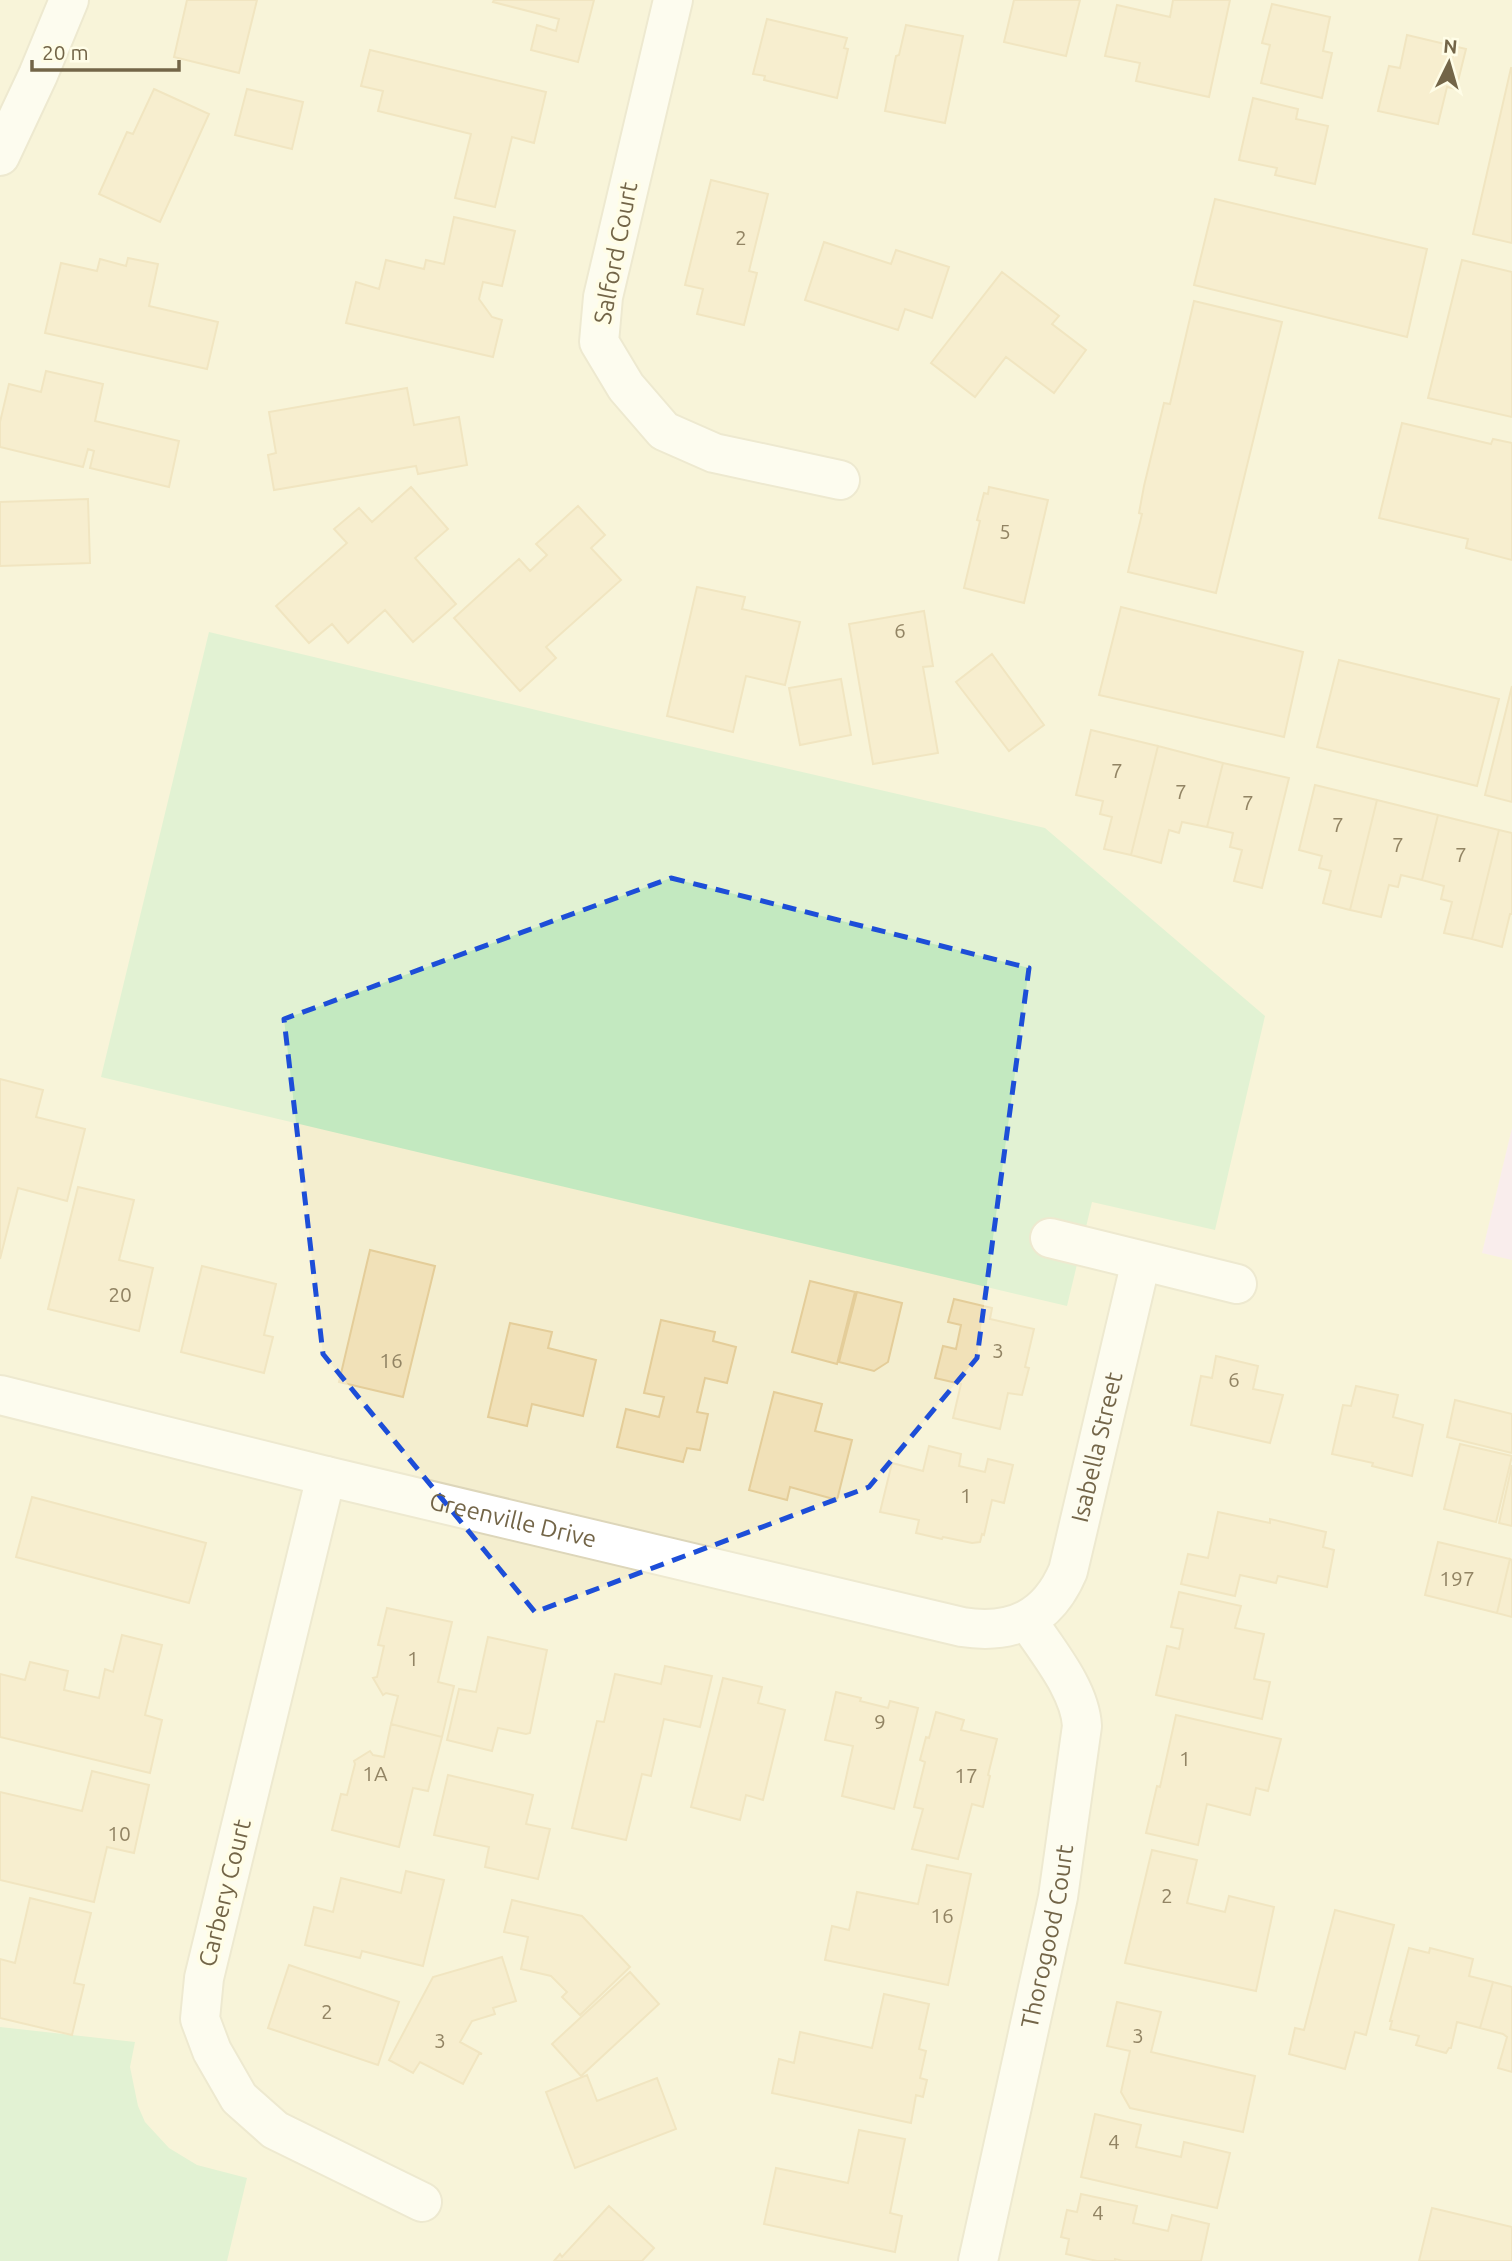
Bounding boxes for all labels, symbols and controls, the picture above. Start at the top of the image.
scale bar [32,28,178,72]
north arrow [1414,28,1484,98]
text: N [1442,34,1459,58]
text: 20 m [42,40,89,64]
street label: Salford Court [589,179,643,326]
house number: 2 [735,225,747,249]
house number: 5 [999,519,1011,543]
house number: 6 [894,618,906,642]
house number: 7 [1111,758,1123,782]
house number: 7 [1175,779,1187,803]
house number: 7 [1242,790,1254,814]
house number: 7 [1332,812,1344,836]
house number: 7 [1392,832,1404,856]
house number: 7 [1455,842,1467,866]
house number: 20 [108,1282,132,1306]
house number: 3 [992,1338,1004,1362]
house number: 16 [379,1348,403,1372]
house number: 6 [1228,1367,1240,1391]
street label: Isabella Street [1066,1369,1128,1525]
house number: 1 [960,1483,972,1507]
street label: Greenville Drive [427,1487,599,1553]
house number: 197 [1439,1566,1475,1590]
house number: 1 [407,1646,419,1670]
house number: 9 [874,1709,886,1733]
house number: 1 [1179,1746,1191,1770]
house number: 1A [362,1761,388,1785]
house number: 17 [954,1763,978,1787]
street label: Carbery Court [193,1816,256,1969]
house number: 10 [107,1821,131,1845]
street label: Thorogood Court [1016,1842,1078,2031]
house number: 2 [1161,1883,1173,1907]
house number: 16 [930,1903,954,1927]
house number: 2 [321,1999,333,2023]
house number: 3 [1132,2023,1144,2047]
house number: 3 [434,2028,446,2052]
house number: 4 [1108,2129,1120,2153]
house number: 4 [1092,2200,1104,2224]

